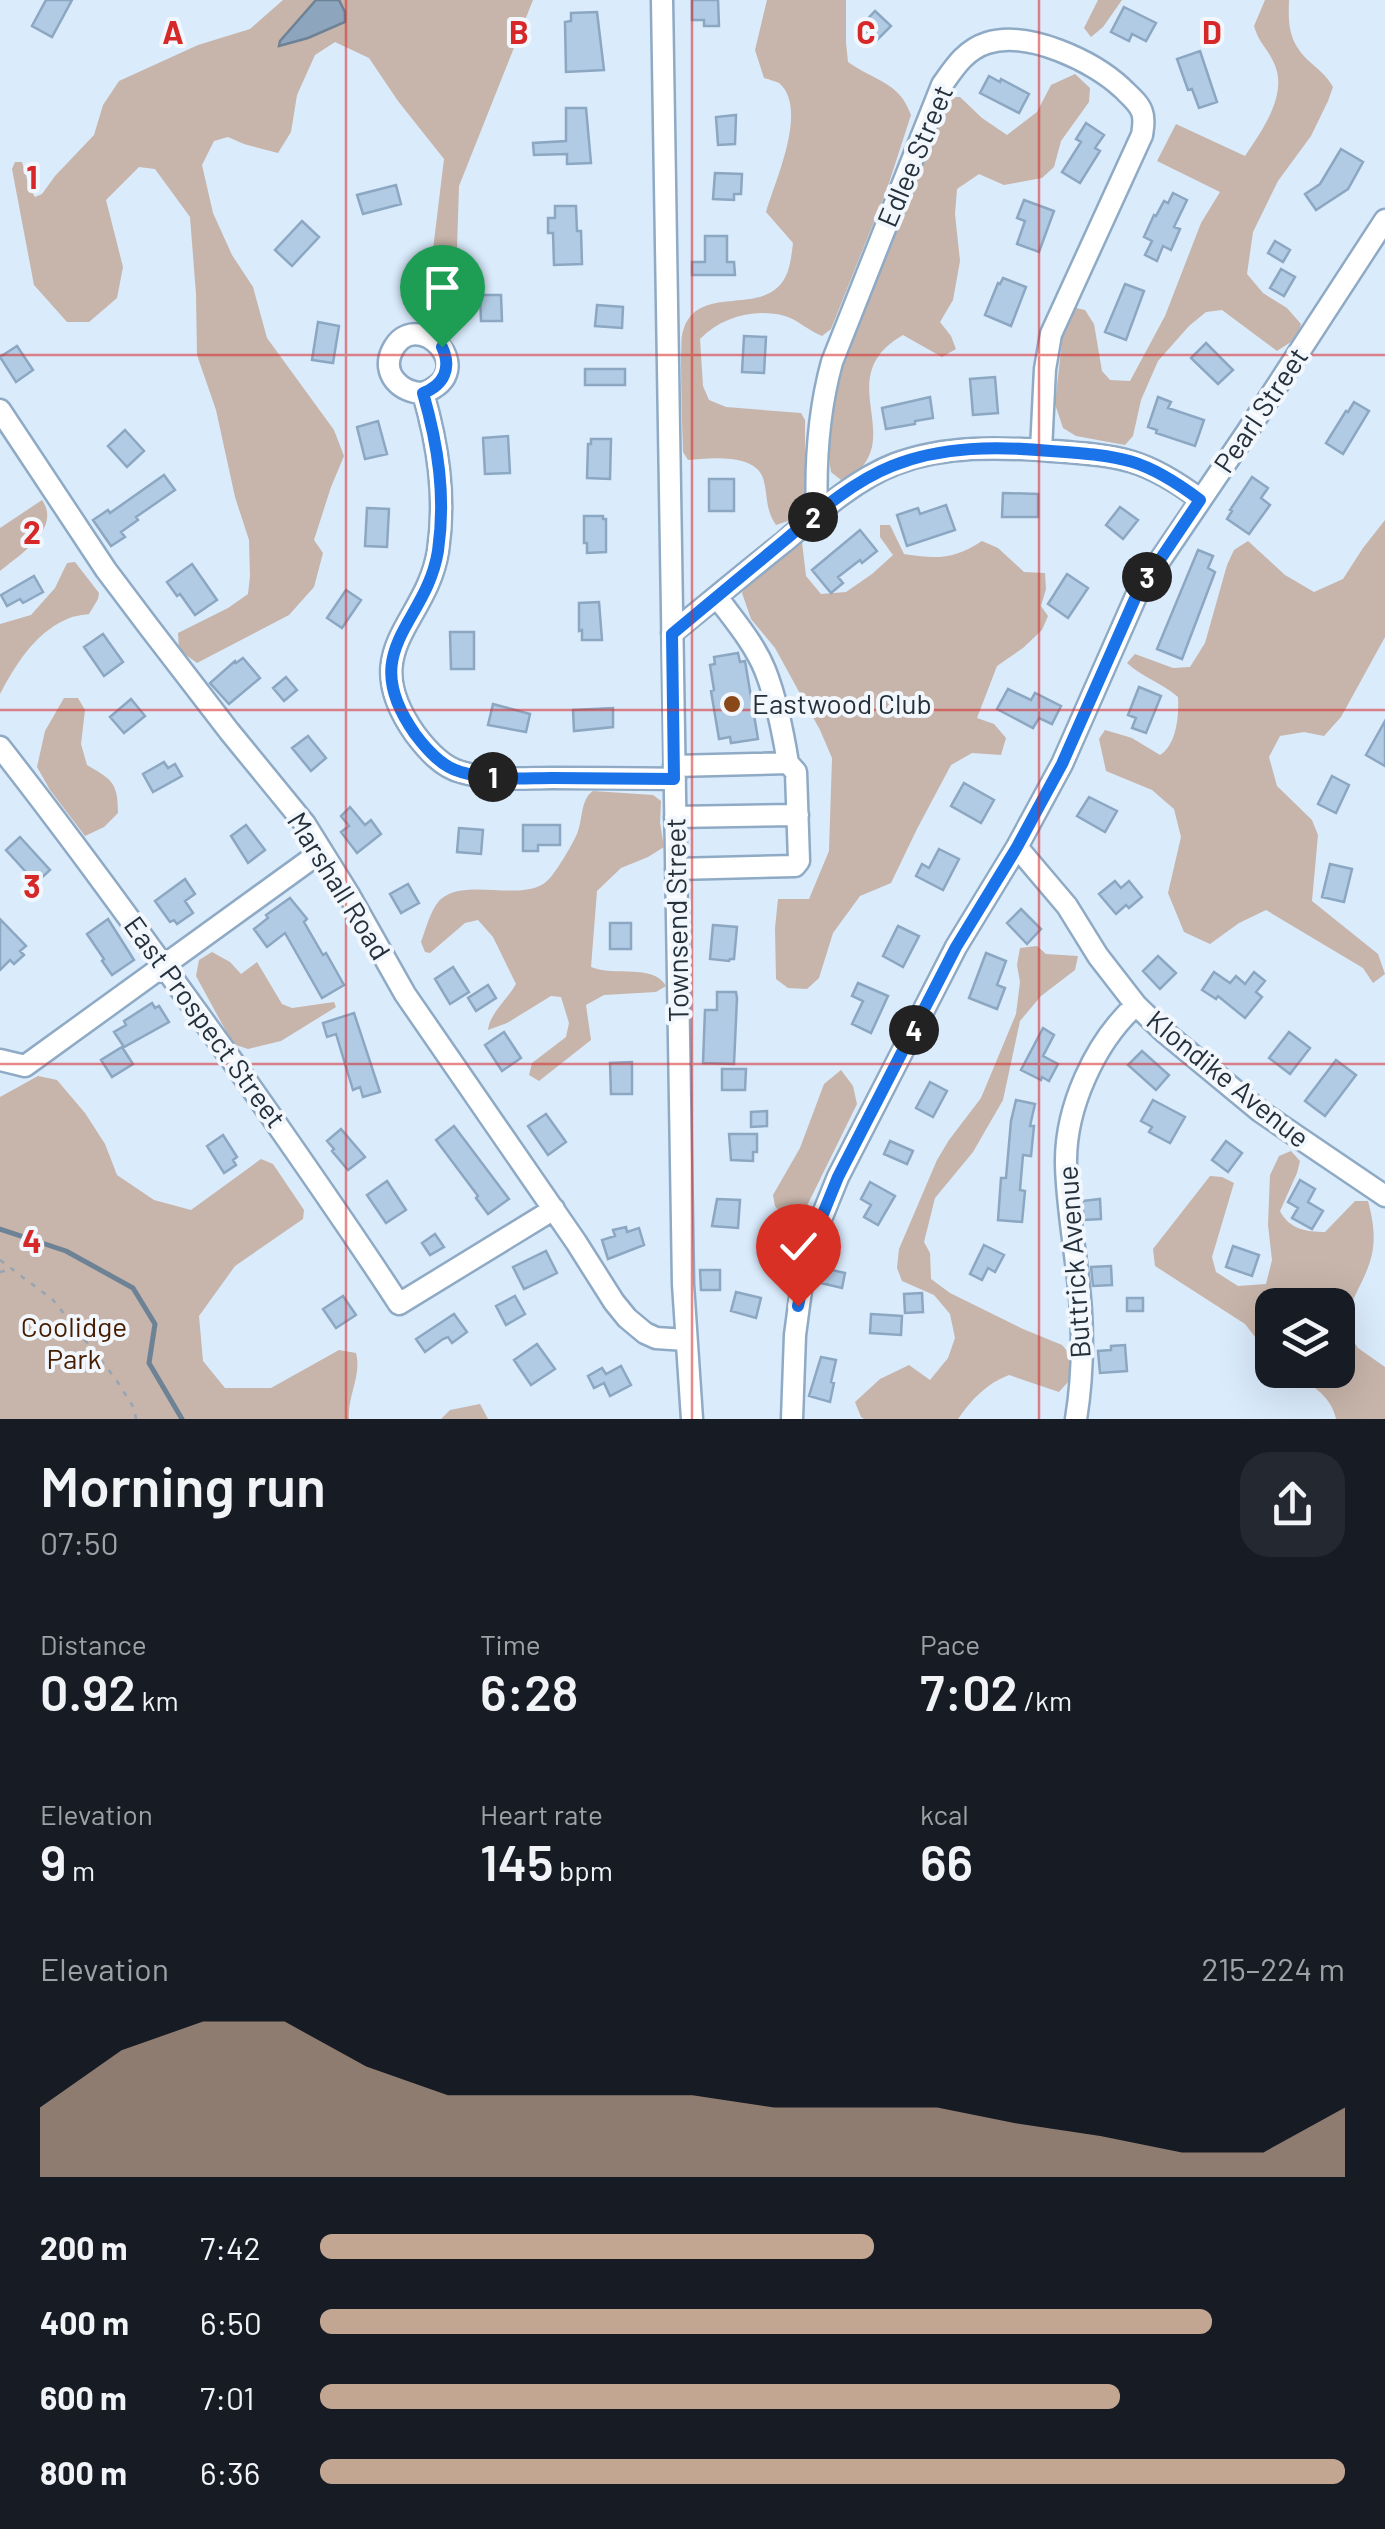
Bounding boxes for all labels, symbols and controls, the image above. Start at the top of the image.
text: A [162,12,184,50]
text: B [509,12,529,50]
text: C [856,12,876,50]
text: D [1202,12,1222,50]
street label: Edlee Street [869,80,959,232]
text: 1 [26,157,38,195]
pin [400,245,485,348]
icon: arrive [415,260,470,315]
street label: Pearl Street [1206,340,1314,479]
pin: 2 [788,492,838,542]
text: 2 [805,500,821,534]
text: 2 [23,512,41,550]
pin: 3 [1122,552,1172,602]
text: 3 [1139,560,1155,594]
place label: Eastwood Club [752,686,932,720]
marker: Eastwood Club [721,693,743,715]
pin: 1 [468,752,518,802]
text: 1 [488,760,498,794]
street label: Marshall Road [281,805,399,966]
street label: Townsend Street [657,817,695,1023]
text: 3 [23,866,41,904]
street label: East Prospect Street [118,909,294,1134]
street label: Klondike Avenue [1141,1002,1317,1154]
pin: 4 [889,1005,939,1055]
text: 4 [906,1013,922,1047]
street label: Buttrick Avenue [1049,1165,1097,1360]
pin [756,1204,841,1307]
icon: check [771,1219,826,1274]
text: 4 [22,1221,42,1259]
map controls [1255,1288,1355,1388]
button: layers [1255,1288,1355,1388]
park label: Coolidge Park [21,1309,127,1375]
text: Morning run [40,1452,326,1518]
button: share [1240,1452,1345,1557]
text: 07:50 [40,1523,119,1561]
text: Distance [40,1627,147,1661]
text: Time [480,1627,541,1661]
text: Pace [920,1627,980,1661]
text: 0.92 [40,1661,136,1721]
text: 6:28 [480,1661,578,1721]
text: 7:02 [920,1661,1018,1721]
text: km [136,1683,179,1717]
text: /km [1018,1683,1072,1717]
text: Elevation [40,1797,153,1831]
text: Heart rate [480,1797,603,1831]
text: kcal [920,1797,969,1831]
text: 9 [40,1831,66,1891]
text: 145 [480,1831,553,1891]
text: 66 [920,1831,973,1891]
text: m [66,1853,95,1887]
text: bpm [553,1853,613,1887]
text: Elevation [40,1949,169,1987]
text: 215–224 m [1201,1949,1345,1987]
text: 200 m [40,2228,128,2266]
text: 7:42 [200,2228,261,2266]
text: 400 m [40,2303,129,2341]
text: 6:50 [200,2303,262,2341]
text: 600 m [40,2378,127,2416]
text: 7:01 [200,2378,254,2416]
text: 800 m [40,2453,127,2491]
text: 6:36 [200,2453,260,2491]

